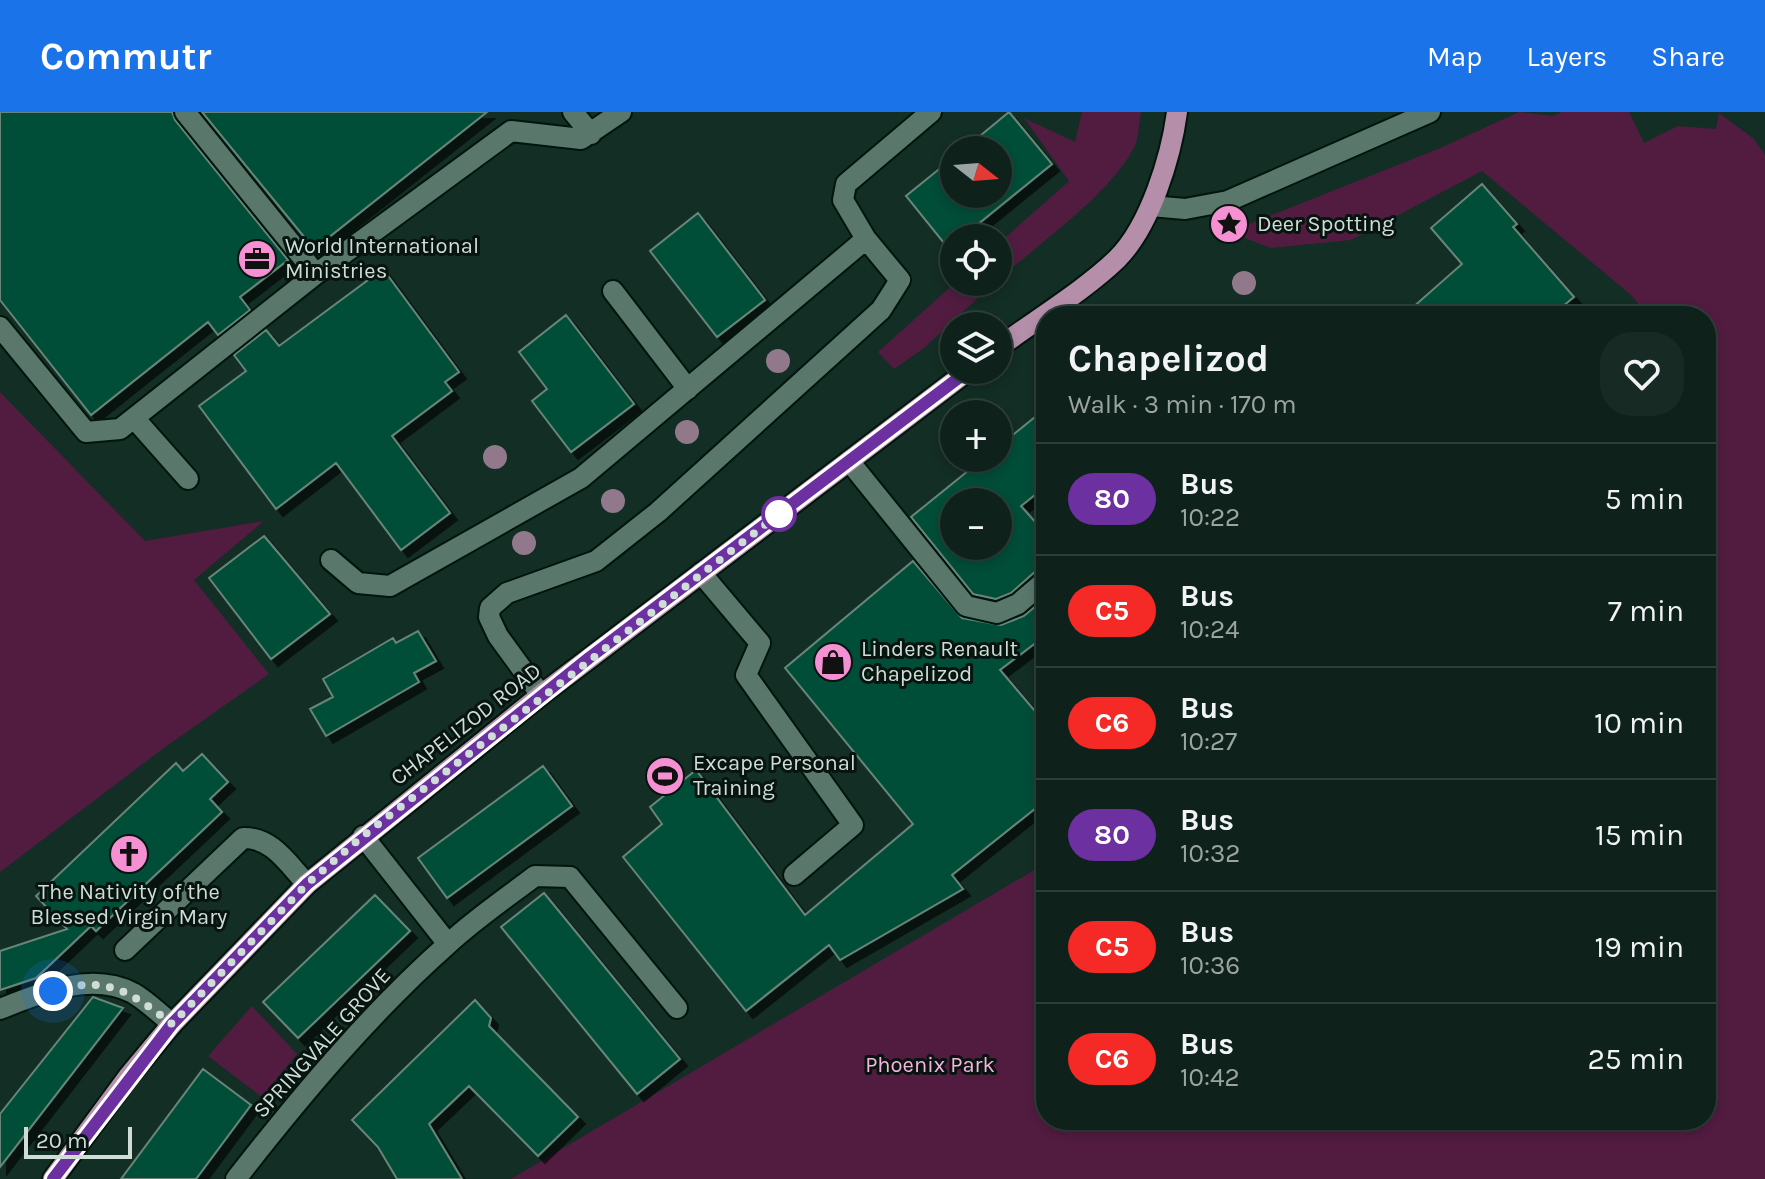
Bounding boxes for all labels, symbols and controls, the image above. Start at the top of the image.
text: Commutr [40,34,211,79]
text: Map [1427,40,1482,73]
text: Layers [1526,40,1607,73]
text: Share [1651,40,1725,73]
north arrow [940,136,1012,208]
map controls [940,136,1012,560]
place icon: Deer Spotting [1208,203,1250,245]
place label: Deer Spotting [1257,211,1395,237]
button: locate [940,224,1012,296]
place label: World International Ministries [285,233,479,284]
office icon: World International Ministries [236,238,278,280]
button: layers [940,312,1012,384]
button: heart [1600,332,1684,416]
text: Chapelizod [1068,336,1269,381]
text: Walk · 3 min · 170 m [1068,389,1297,420]
button: + [940,400,1012,472]
text: Bus [1180,466,1234,502]
text: 5 min [1605,481,1684,517]
text: 80 [1094,482,1130,515]
button: − [940,488,1012,560]
unlabelled marker [762,497,796,531]
text: 10:22 [1180,502,1240,533]
text: Bus [1180,578,1234,614]
text: 7 min [1608,593,1684,629]
text: C5 [1095,594,1129,627]
text: 10:24 [1180,614,1240,645]
place label: Linders Renault Chapelizod [861,636,1018,687]
shop icon: Linders Renault Chapelizod [812,641,854,683]
street label: CHAPELIZOD ROAD [386,657,546,791]
text: Bus [1180,690,1234,726]
text: 10 min [1594,705,1684,741]
text: C6 [1095,706,1129,739]
text: 10:27 [1180,726,1237,757]
place label: Excape Personal Training [693,750,856,801]
sports icon: Excape Personal Training [644,755,686,797]
text: Bus [1180,802,1234,838]
text: 15 min [1595,817,1684,853]
text: 80 [1094,818,1130,851]
church icon: The Nativity of the Blessed Virgin Mary [108,833,150,875]
text: 10:32 [1180,838,1240,869]
place label: The Nativity of the Blessed Virgin Mary [31,879,227,930]
text: Bus [1180,914,1234,950]
text: 19 min [1594,929,1684,965]
text: C5 [1095,930,1129,963]
text: 10:36 [1180,950,1240,981]
street label: SPRINGVALE GROVE [248,963,396,1123]
your location [33,971,73,1011]
text: Bus [1180,1026,1234,1062]
text: 25 min [1587,1041,1684,1077]
text: C6 [1095,1042,1129,1075]
park label: Phoenix Park [865,1052,995,1078]
text: 10:42 [1180,1062,1240,1093]
scale bar [24,1123,132,1159]
text: 20 m [36,1128,88,1154]

